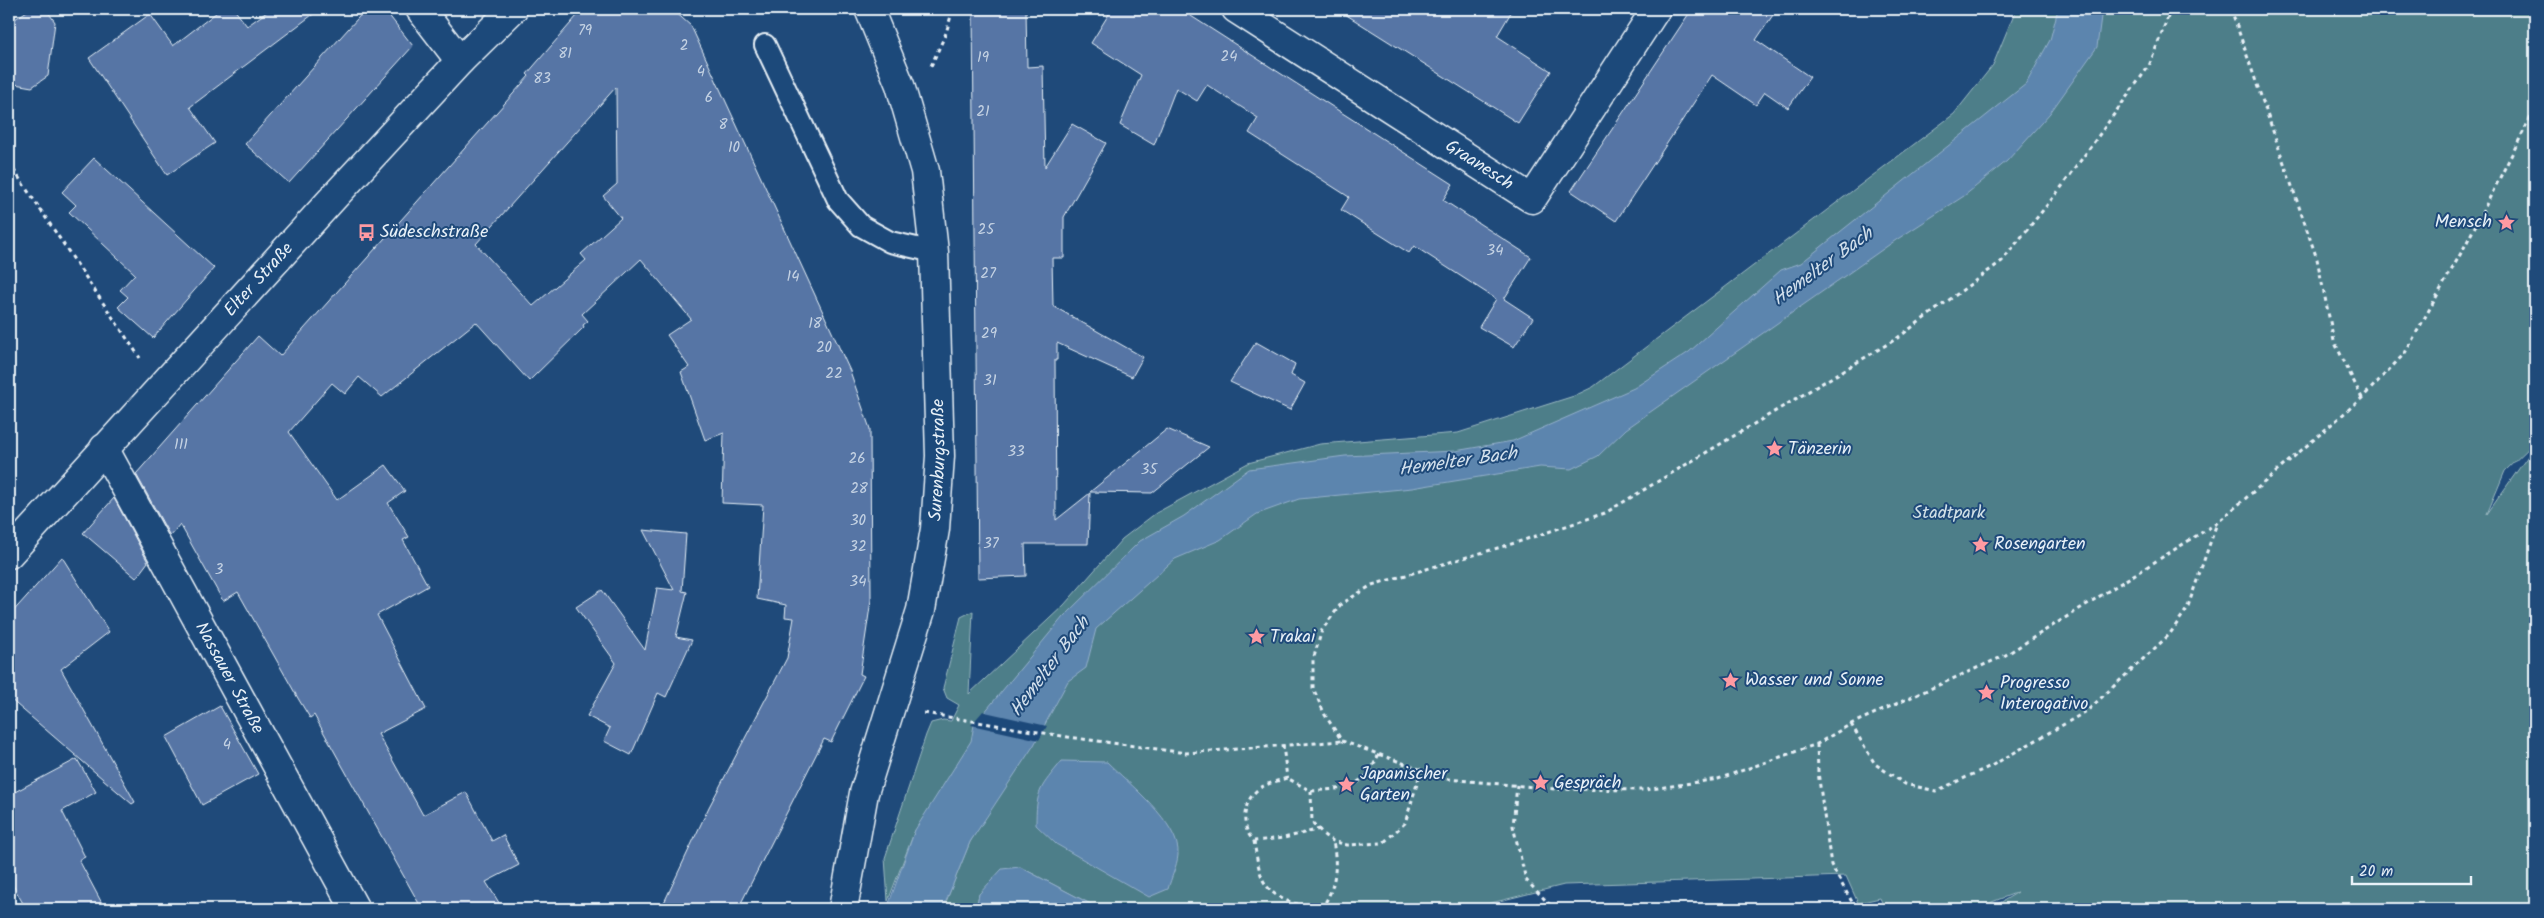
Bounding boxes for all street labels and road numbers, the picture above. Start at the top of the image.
street label: Graanesch [1439,132,1519,198]
street label: Elter Straße [217,236,301,324]
street label: Surenburgstraße [921,398,955,522]
street label: Nassauer Straße [187,617,272,739]

